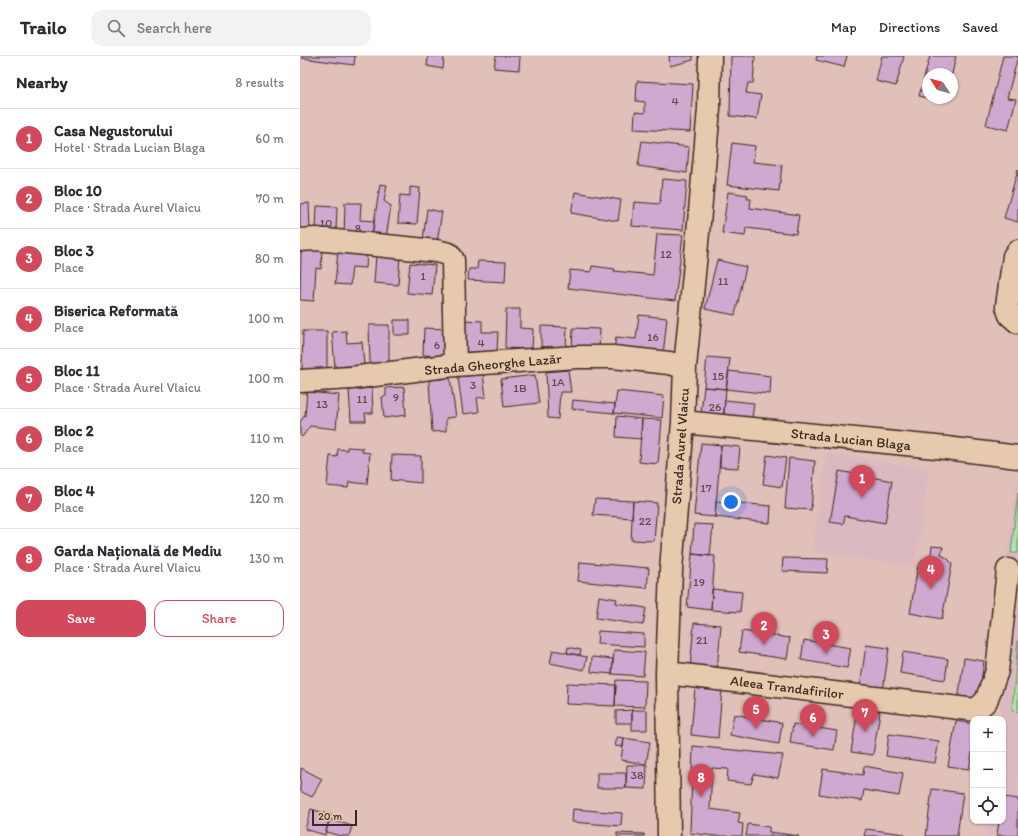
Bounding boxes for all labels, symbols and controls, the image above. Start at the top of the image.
search box [91,10,371,46]
text: Trailo [20,16,67,39]
icon: search [105,17,127,39]
text: Search here [137,19,212,37]
text: Map [831,19,857,36]
text: Directions [879,19,940,36]
text: Saved [962,19,998,36]
north arrow [922,68,958,104]
text: Nearby [16,72,68,92]
text: 8 results [235,75,284,90]
house number: 4 [671,94,679,108]
text: Casa Negustorului [54,122,173,140]
text: 1 [26,131,32,146]
text: 60 m [255,131,284,146]
text: Hotel · Strada Lucian Blaga [54,140,205,155]
text: Bloc 10 [54,182,102,200]
text: 2 [26,191,32,206]
text: 70 m [256,191,284,206]
text: Place · Strada Aurel Vlaicu [54,200,201,215]
house number: 10 [320,216,332,230]
house number: 8 [355,221,362,235]
text: Bloc 3 [54,242,94,260]
house number: 12 [660,247,673,261]
text: 3 [25,251,33,266]
text: 80 m [255,251,284,266]
text: Place [54,260,84,275]
house number: 1 [420,269,426,283]
house number: 11 [717,274,729,288]
text: Biserica Reformată [54,302,178,320]
text: 4 [25,311,33,326]
text: 100 m [248,311,284,326]
text: Place [54,320,84,335]
house number: 16 [647,330,659,344]
house number: 4 [477,336,485,350]
house number: 6 [434,338,440,352]
street label: Strada Gheorghe Lazăr [424,350,563,379]
text: Bloc 11 [54,362,100,380]
house number: 15 [712,369,724,383]
text: 5 [26,371,32,386]
text: 100 m [248,371,284,386]
house number: 1A [551,375,565,389]
house number: 3 [470,378,477,392]
text: Place · Strada Aurel Vlaicu [54,380,201,395]
house number: 1B [513,381,527,395]
street label: Strada Aurel Vlaicu [668,387,693,505]
house number: 9 [393,390,399,404]
house number: 11 [356,392,368,406]
house number: 13 [316,397,329,411]
house number: 26 [709,400,721,414]
text: Bloc 2 [54,422,94,440]
street label: Strada Lucian Blaga [790,425,913,454]
text: 6 [26,431,32,446]
text: 110 m [250,431,284,446]
text: Place [54,440,84,455]
pin: 1 [849,465,875,498]
house number: 17 [700,481,712,495]
text: Bloc 4 [54,482,95,500]
text: 7 [26,491,32,506]
text: 120 m [249,491,284,506]
your location [721,492,741,512]
text: Place [54,500,84,515]
house number: 22 [639,514,652,528]
text: Garda Națională de Mediu [54,542,222,560]
text: 8 [25,551,33,566]
text: 130 m [249,551,284,566]
pin: 4 [918,556,944,589]
text: Place · Strada Aurel Vlaicu [54,560,201,575]
house number: 19 [693,575,705,589]
button: Save [16,600,146,637]
button: Share [154,600,284,637]
pin: 2 [751,612,777,645]
pin: 3 [813,621,839,654]
house number: 21 [696,633,708,647]
street label: Aleea Trandafirilor [729,672,845,703]
pin: 5 [743,696,769,729]
pin: 7 [852,699,878,732]
pin: 6 [800,704,826,737]
map controls [970,716,1006,824]
button: + [970,716,1006,752]
button: − [970,752,1006,788]
pin: 8 [688,764,714,797]
house number: 38 [630,768,644,782]
button: locate [970,788,1006,824]
scale bar [312,808,357,827]
text: 20 m [318,810,342,823]

